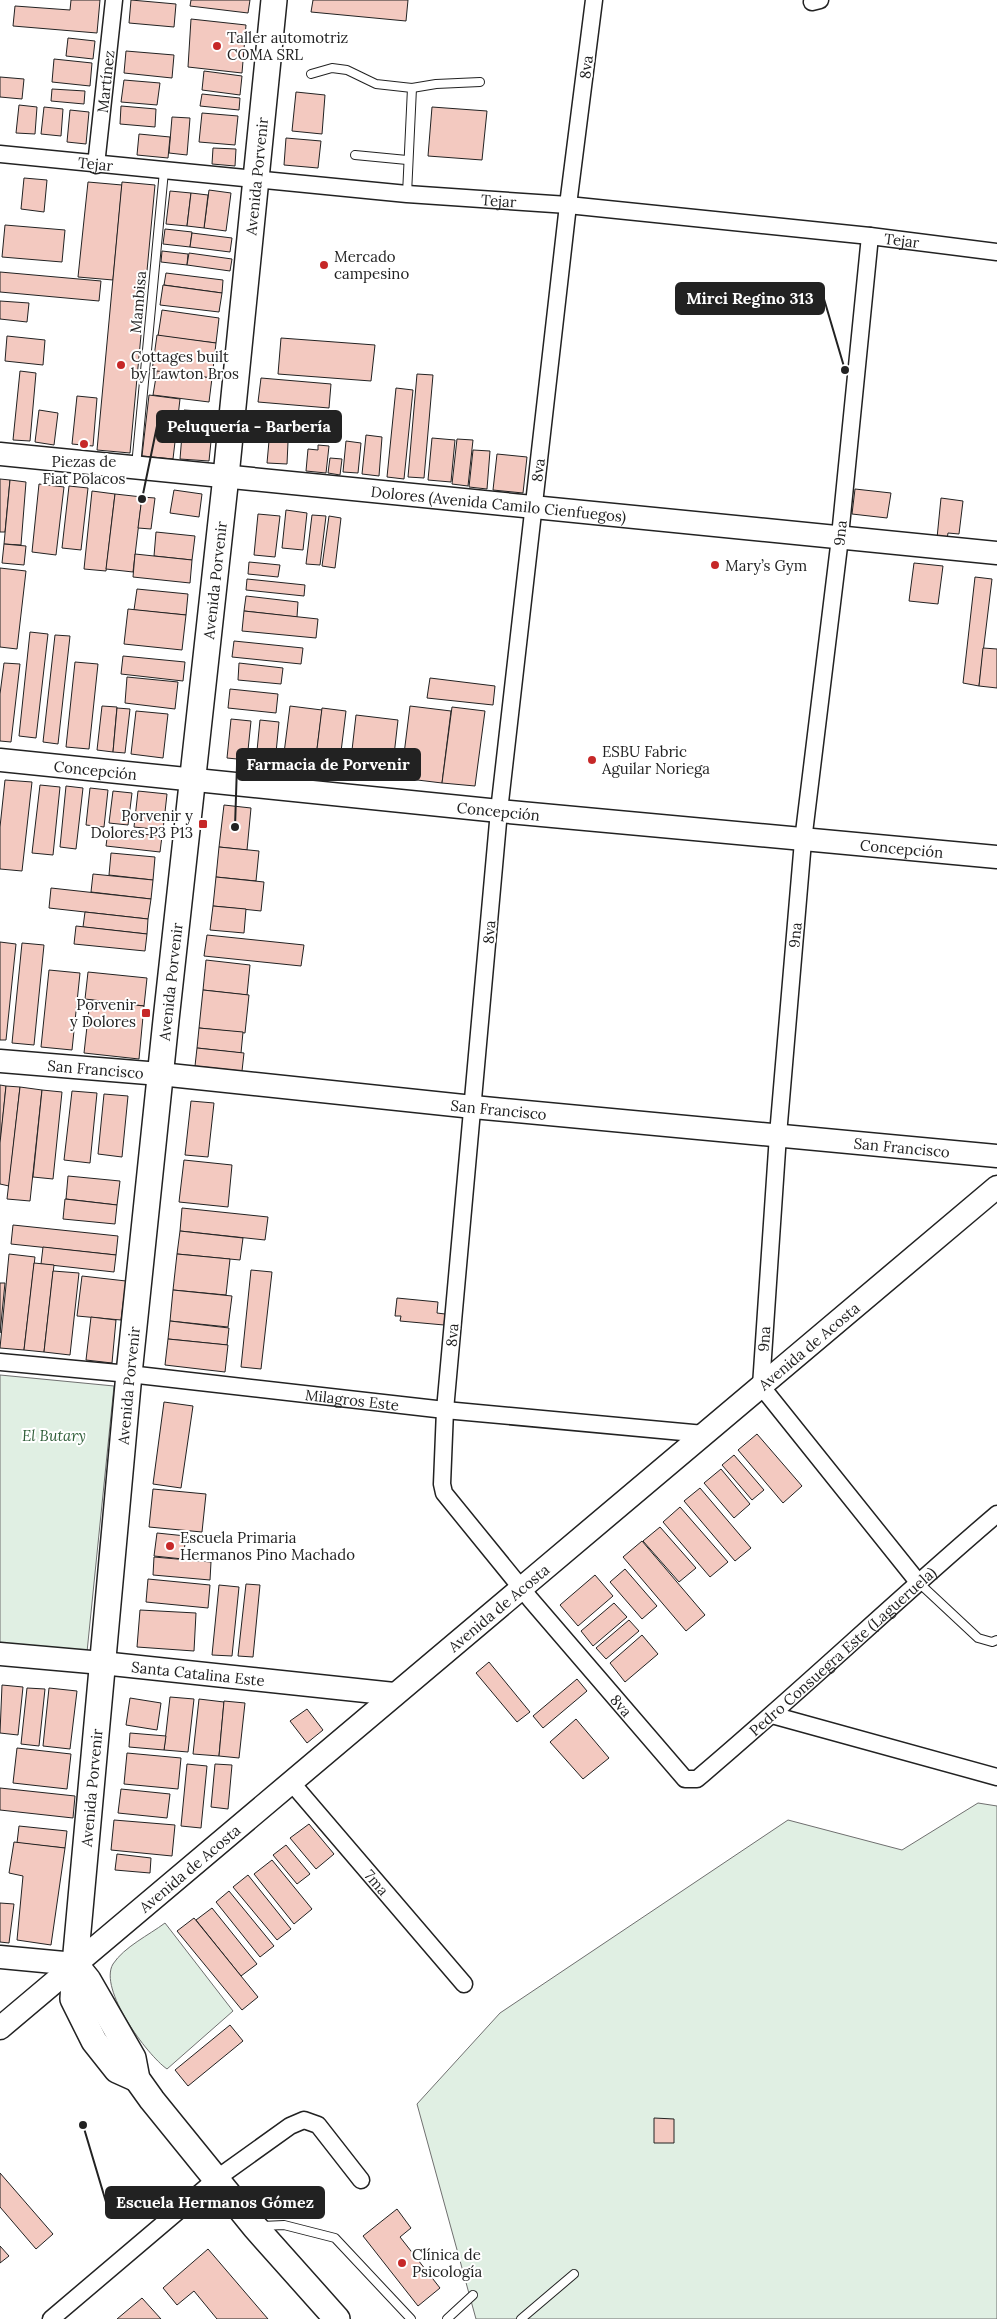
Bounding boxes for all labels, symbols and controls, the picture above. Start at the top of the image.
place label: Taller automotriz COMA SRL [227,28,348,64]
marker: Taller automotriz COMA SRL [211,40,223,52]
street label: Martínez [92,49,118,114]
street label: 8va [575,54,597,80]
street label: Avenida Porvenir [241,116,272,237]
street label: Tejar [77,152,114,175]
street label: Tejar [481,190,518,211]
street label: Tejar [883,228,921,252]
place label: Mercado campesino [334,247,409,283]
marker: Mercado campesino [318,259,330,271]
street label: Mambisa [126,270,150,334]
callout: Mirci Regino 313 [676,283,824,314]
text: Mirci Regino 313 [686,288,814,308]
place label: Cottages built by Lawton Bros [131,347,239,383]
marker: Cottages built by Lawton Bros [115,359,127,371]
callout: Peluquería - Barbería [157,411,341,442]
text: Peluquería - Barbería [167,416,332,436]
marker: Piezas de Fiat Polacos [78,438,90,450]
place label: Piezas de Fiat Polacos [43,452,126,488]
street label: 8va [527,457,549,483]
street label: Dolores (Avenida Camilo Cienfuegos) [370,481,628,527]
street label: 9na [829,519,851,547]
street label: Avenida Porvenir [198,520,231,641]
place label: Mary’s Gym [725,556,807,575]
marker: Mary’s Gym [709,559,721,571]
place label: ESBU Fabric Aguilar Noriega [601,742,710,778]
callout: Farmacia de Porvenir [237,749,420,780]
text: Farmacia de Porvenir [246,754,410,774]
marker: ESBU Fabric Aguilar Noriega [586,754,598,766]
street label: Concepción [53,756,138,783]
street label: Concepción [456,797,541,824]
place label: Porvenir y Dolores P3 P13 [90,806,193,842]
marker: Porvenir y Dolores P3 P13 [197,818,209,830]
street label: Concepción [859,835,944,861]
street label: 8va [479,919,500,945]
street label: Avenida Porvenir [154,921,186,1043]
street label: 9na [784,921,806,949]
place label: Porvenir y Dolores [70,995,136,1031]
marker: Porvenir y Dolores [140,1007,152,1019]
street label: San Francisco [47,1055,145,1082]
street label: San Francisco [450,1095,548,1123]
street label: San Francisco [853,1133,951,1161]
street label: Avenida de Acosta [753,1298,863,1394]
street label: 8va [442,1322,463,1348]
street label: Avenida Porvenir [113,1325,143,1446]
street label: 9na [754,1325,774,1352]
street label: Milagros Este [304,1385,400,1414]
park label: El Butary [22,1426,86,1445]
place label: Escuela Primaria Hermanos Pino Machado [180,1528,355,1564]
marker: Escuela Primaria Hermanos Pino Machado [164,1540,176,1552]
street label: Avenida de Acosta [443,1559,553,1656]
street label: Pedro Consuegra Este (Lagueruela) [745,1562,941,1740]
street label: Santa Catalina Este [131,1657,266,1690]
street label: 8va [607,1690,637,1721]
street label: Avenida Porvenir [76,1727,106,1849]
street label: Avenida de Acosta [134,1820,244,1917]
street label: 7ma [361,1865,393,1899]
callout: Escuela Hermanos Gómez [106,2187,324,2218]
text: Escuela Hermanos Gómez [116,2192,314,2212]
place label: Clínica de Psicología [412,2245,483,2281]
marker: Clínica de Psicología [396,2257,408,2269]

